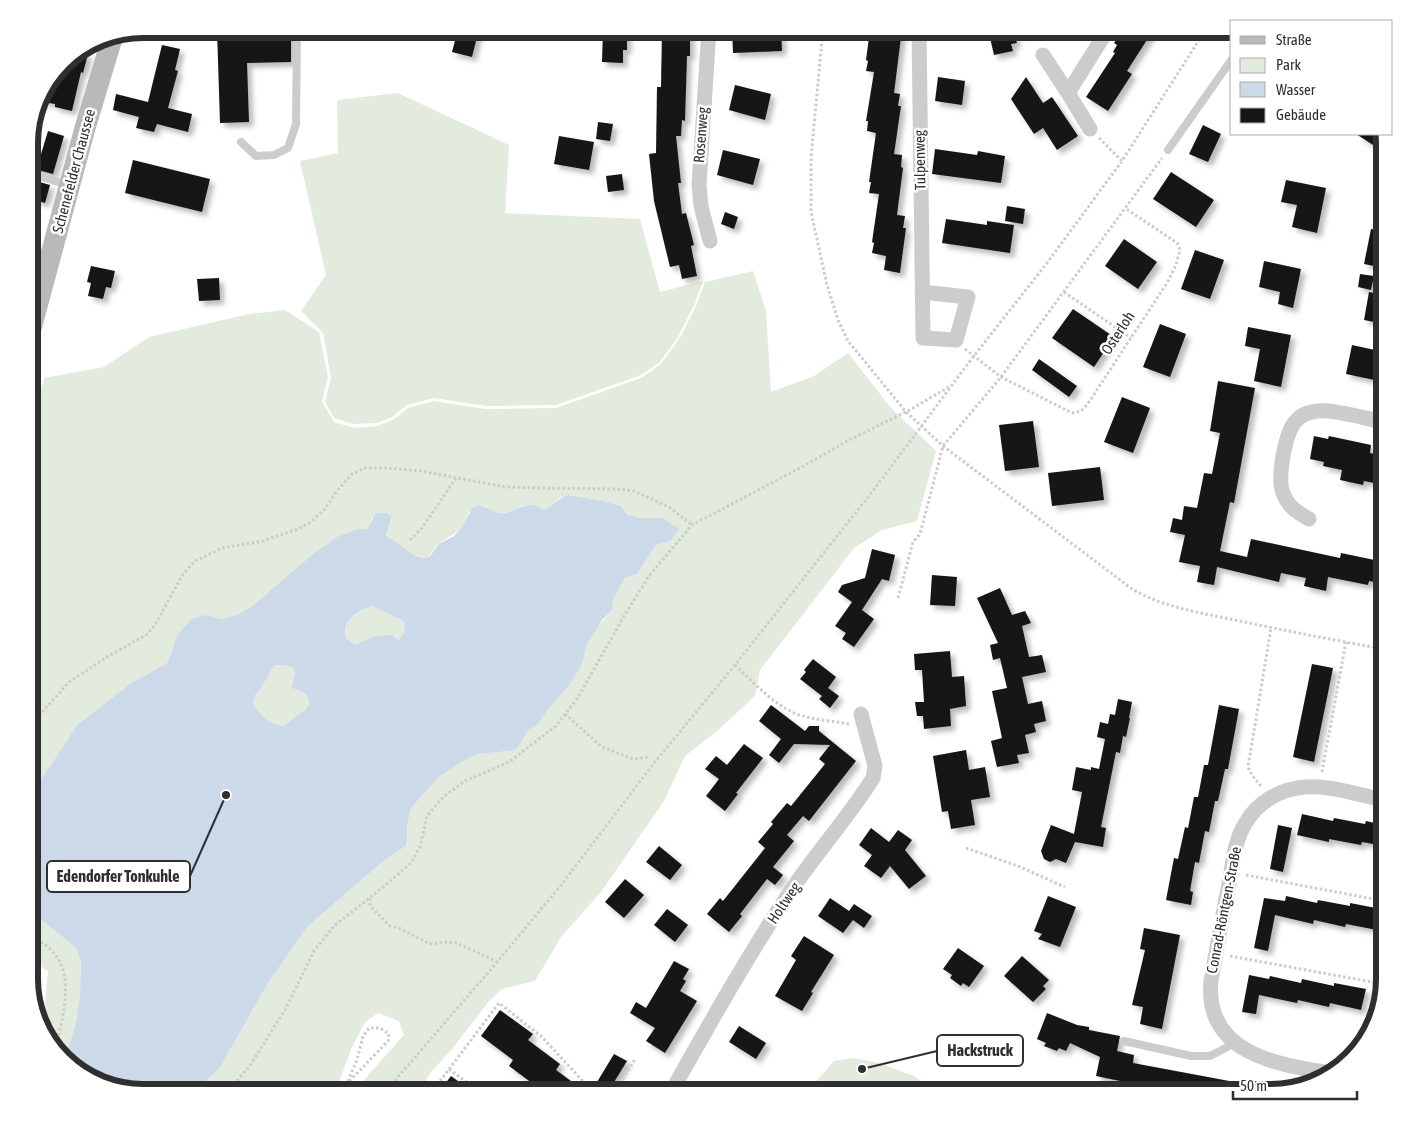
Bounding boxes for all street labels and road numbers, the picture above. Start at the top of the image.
street label: Rosenweg [690,106,711,163]
street label: Schenefelder Chaussee [49,107,98,235]
street label: Tulpenweg [910,129,929,190]
street label: Osterloh [1097,308,1138,357]
street label: Conrad-Röntgen-Straße [1203,845,1244,975]
street label: Holtweg [764,878,804,927]

